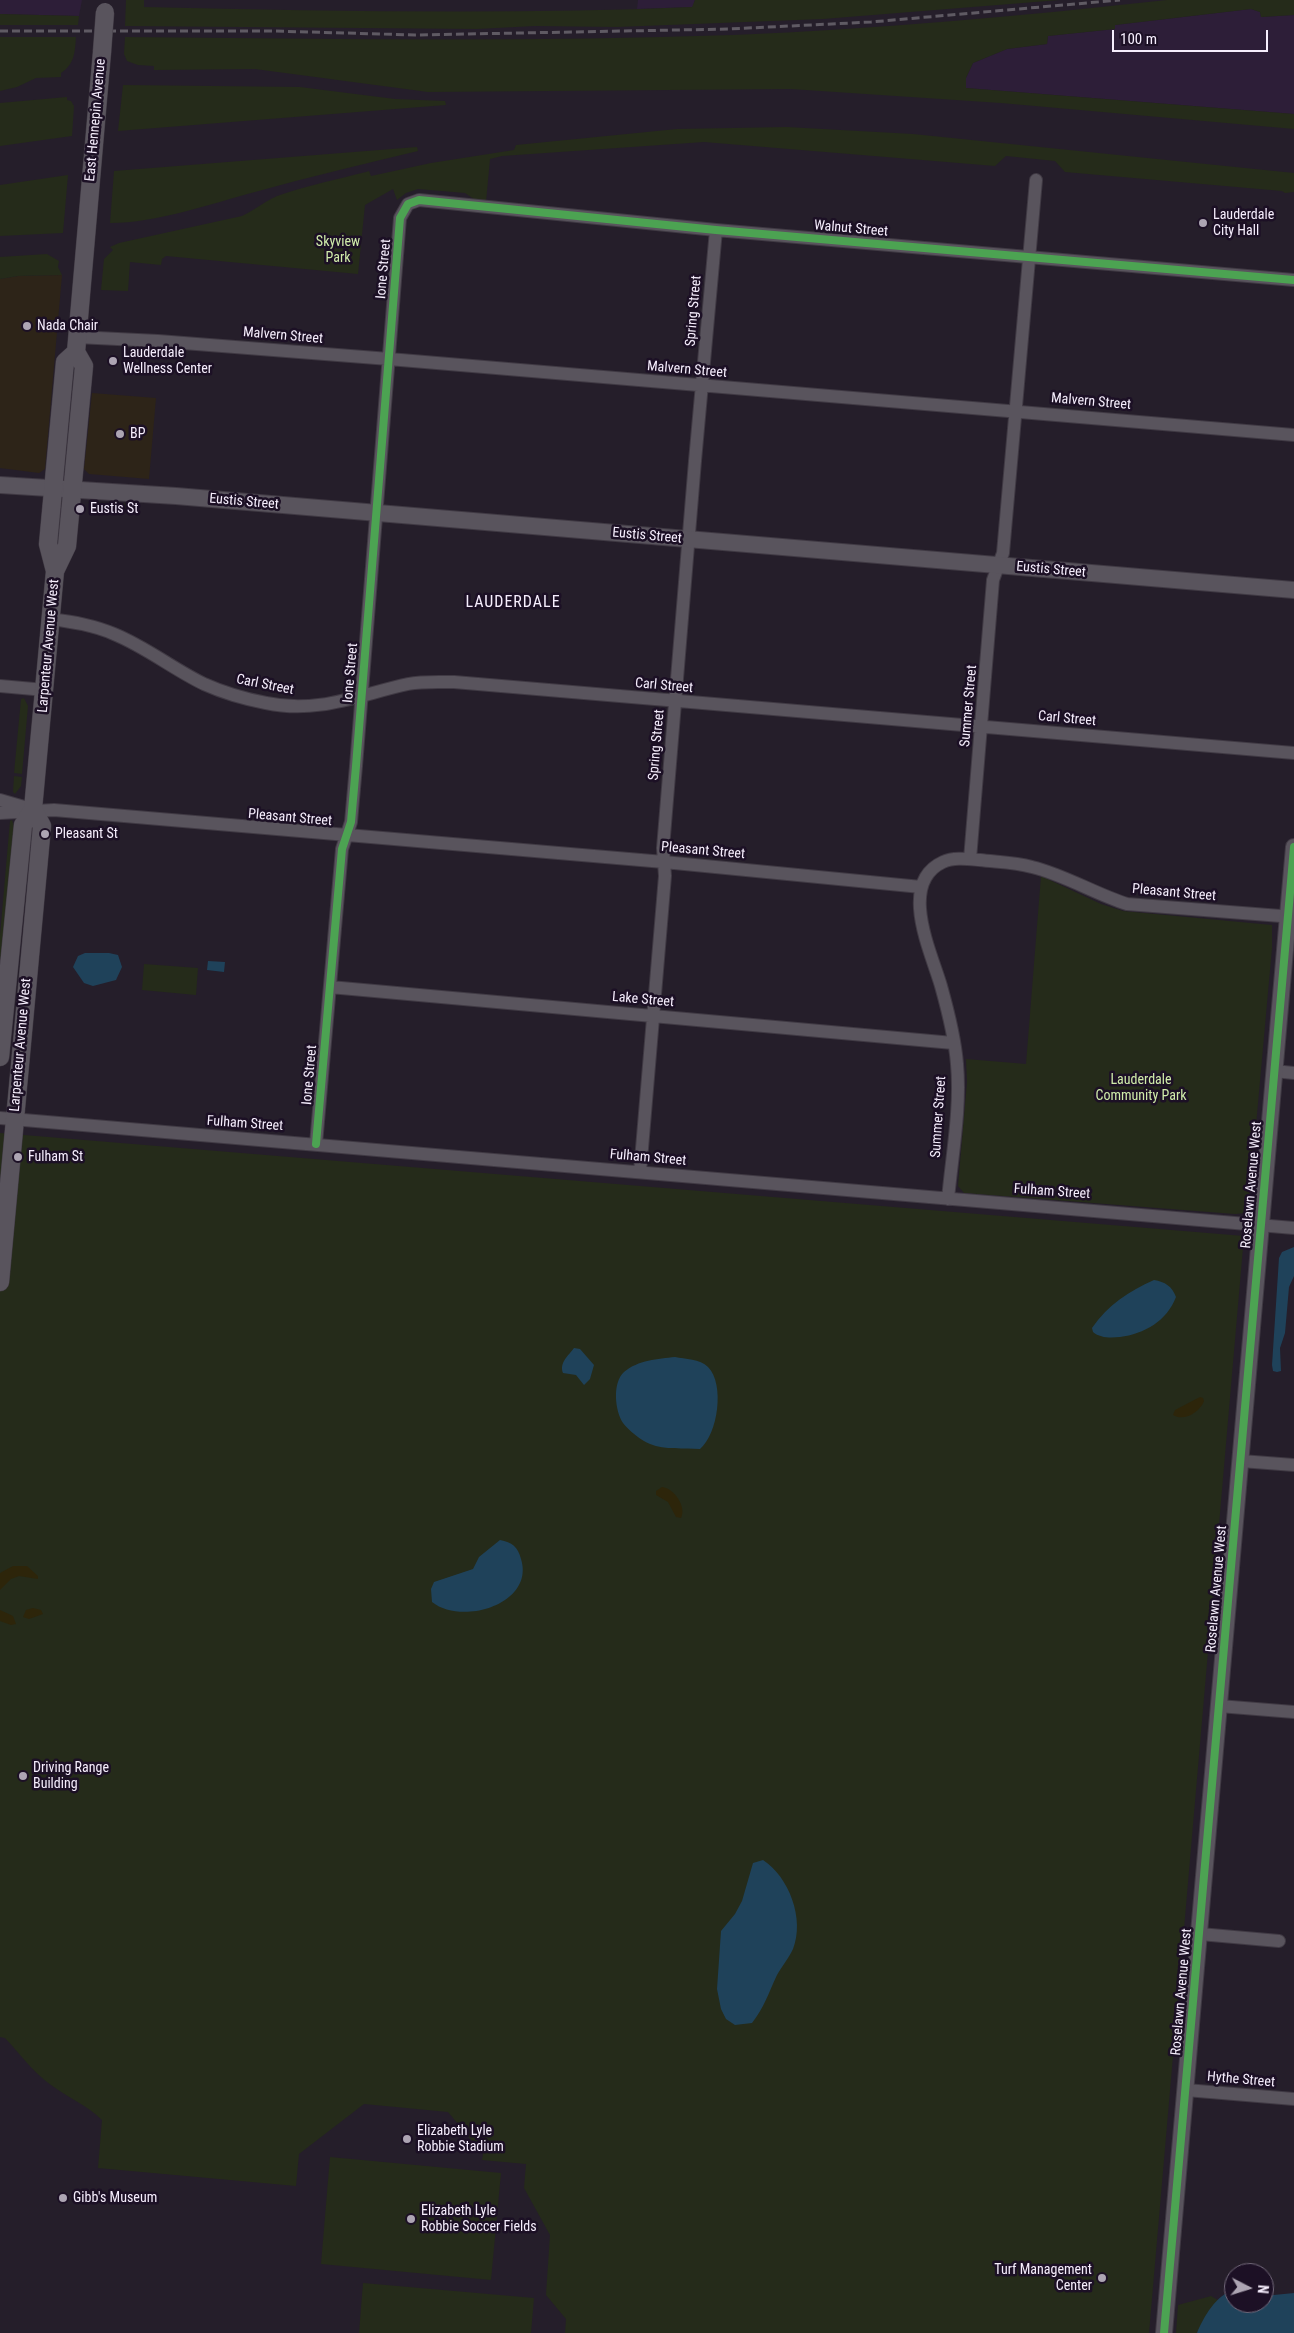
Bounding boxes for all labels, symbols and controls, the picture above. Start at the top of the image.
scale bar [1114,20,1270,52]
text: 100 m [1120,30,1157,48]
street label: East Hennepin Avenue [82,58,110,182]
place label: Lauderdale City Hall [1213,207,1274,240]
street label: Walnut Street [813,217,889,241]
marker: Lauderdale City Hall [1197,217,1209,229]
park label: Skyview Park [316,234,360,266]
street label: Ione Street [373,238,395,300]
street label: Spring Street [683,275,705,347]
place label: Nada Chair [37,318,98,334]
marker: Nada Chair [21,320,33,332]
street label: Malvern Street [242,324,324,348]
place label: Lauderdale Wellness Center [123,345,212,378]
marker: Lauderdale Wellness Center [107,355,119,367]
street label: Malvern Street [646,358,728,382]
street label: Malvern Street [1050,390,1132,414]
place label: BP [130,426,145,442]
marker: BP [114,428,126,440]
street label: Eustis Street [209,491,279,513]
place label: Eustis St [90,501,138,517]
marker: Eustis St [74,503,86,515]
street label: Eustis Street [612,525,682,547]
street label: Eustis Street [1016,559,1086,581]
street label: Larpenteur Avenue West [35,579,63,713]
district label: LAUDERDALE [464,593,562,613]
street label: Ione Street [340,642,362,704]
street label: Summer Street [957,664,981,748]
street label: Carl Street [235,671,295,699]
street label: Carl Street [634,675,694,697]
street label: Carl Street [1037,708,1097,730]
street label: Spring Street [646,709,668,781]
street label: Pleasant Street [247,806,333,830]
place label: Pleasant St [55,826,118,842]
marker: Pleasant St [39,828,51,840]
street label: Pleasant Street [660,839,746,863]
street label: Pleasant Street [1131,881,1217,905]
street label: Larpenteur Avenue West [7,978,35,1112]
street label: Lake Street [611,989,675,1011]
street label: Ione Street [299,1044,321,1106]
park label: Lauderdale Community Park [1096,1072,1186,1104]
street label: Summer Street [928,1076,950,1158]
street label: Fulham Street [206,1113,284,1135]
street label: Roselawn Avenue West [1238,1121,1266,1249]
street label: Fulham Street [609,1146,687,1170]
place label: Fulham St [28,1149,83,1165]
marker: Fulham St [12,1151,24,1163]
street label: Fulham Street [1013,1181,1091,1203]
street label: Roselawn Avenue West [1203,1525,1231,1653]
place label: Driving Range Building [33,1760,109,1792]
marker: Driving Range Building [17,1770,29,1782]
street label: Roselawn Avenue West [1168,1928,1196,2056]
street label: Hythe Street [1206,2069,1276,2091]
place label: Elizabeth Lyle Robbie Stadium [417,2123,504,2156]
marker: Elizabeth Lyle Robbie Stadium [401,2133,413,2145]
place label: Gibb's Museum [73,2190,157,2206]
marker: Gibb's Museum [57,2192,69,2204]
place label: Elizabeth Lyle Robbie Soccer Fields [421,2203,537,2236]
marker: Elizabeth Lyle Robbie Soccer Fields [405,2213,417,2225]
place label: Turf Management Center [994,2262,1092,2294]
north arrow [1224,2263,1274,2313]
marker: Turf Management Center [1096,2272,1108,2284]
text: N [1255,2284,1271,2294]

